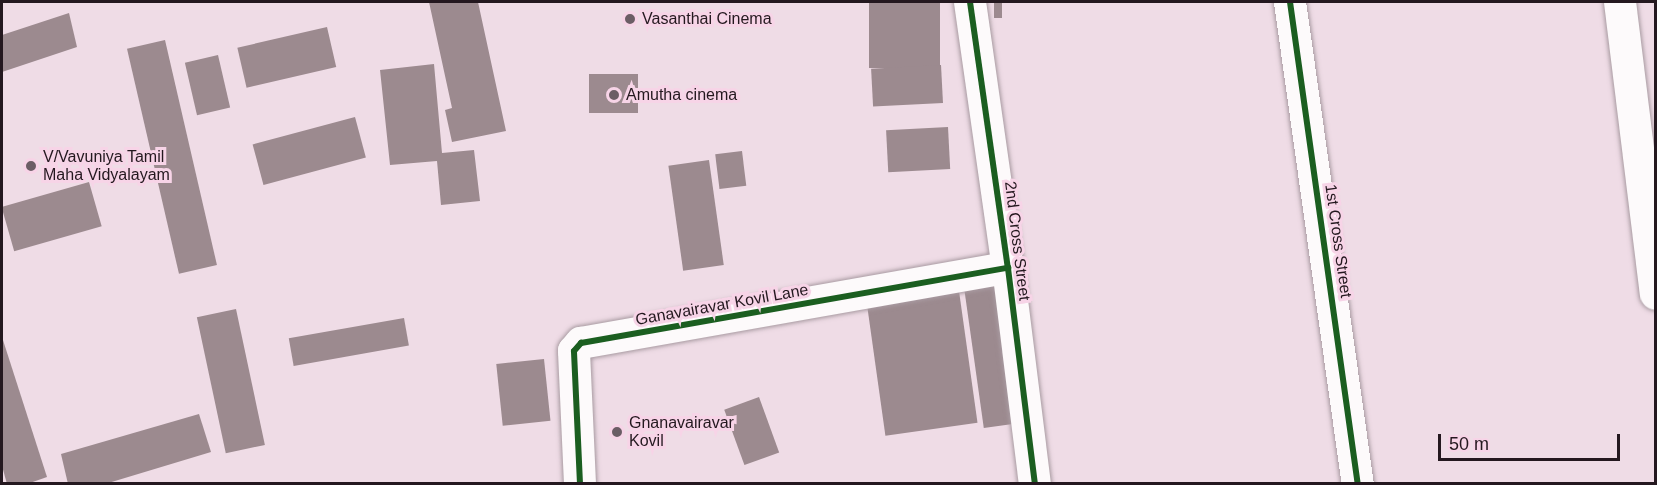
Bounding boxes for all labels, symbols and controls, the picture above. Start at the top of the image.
place label: Vasanthai Cinema [642,9,772,29]
marker: Vasanthai Cinema [623,12,637,26]
place label: Amutha cinema [626,85,737,105]
marker: Amutha cinema [607,88,621,102]
place label: V/Vavuniya Tamil Maha Vidyalayam [43,147,170,185]
marker: V/Vavuniya Tamil Maha Vidyalayam [24,159,38,173]
street label: 2nd Cross Street [1000,180,1034,302]
street label: 1st Cross Street [1321,183,1355,299]
street label: Ganavairavar Kovil Lane [634,280,810,330]
place label: Gnanavairavar Kovil [629,413,734,451]
scale bar [1441,422,1622,460]
marker: Gnanavairavar Kovil [610,425,624,439]
text: 50 m [1449,434,1489,454]

